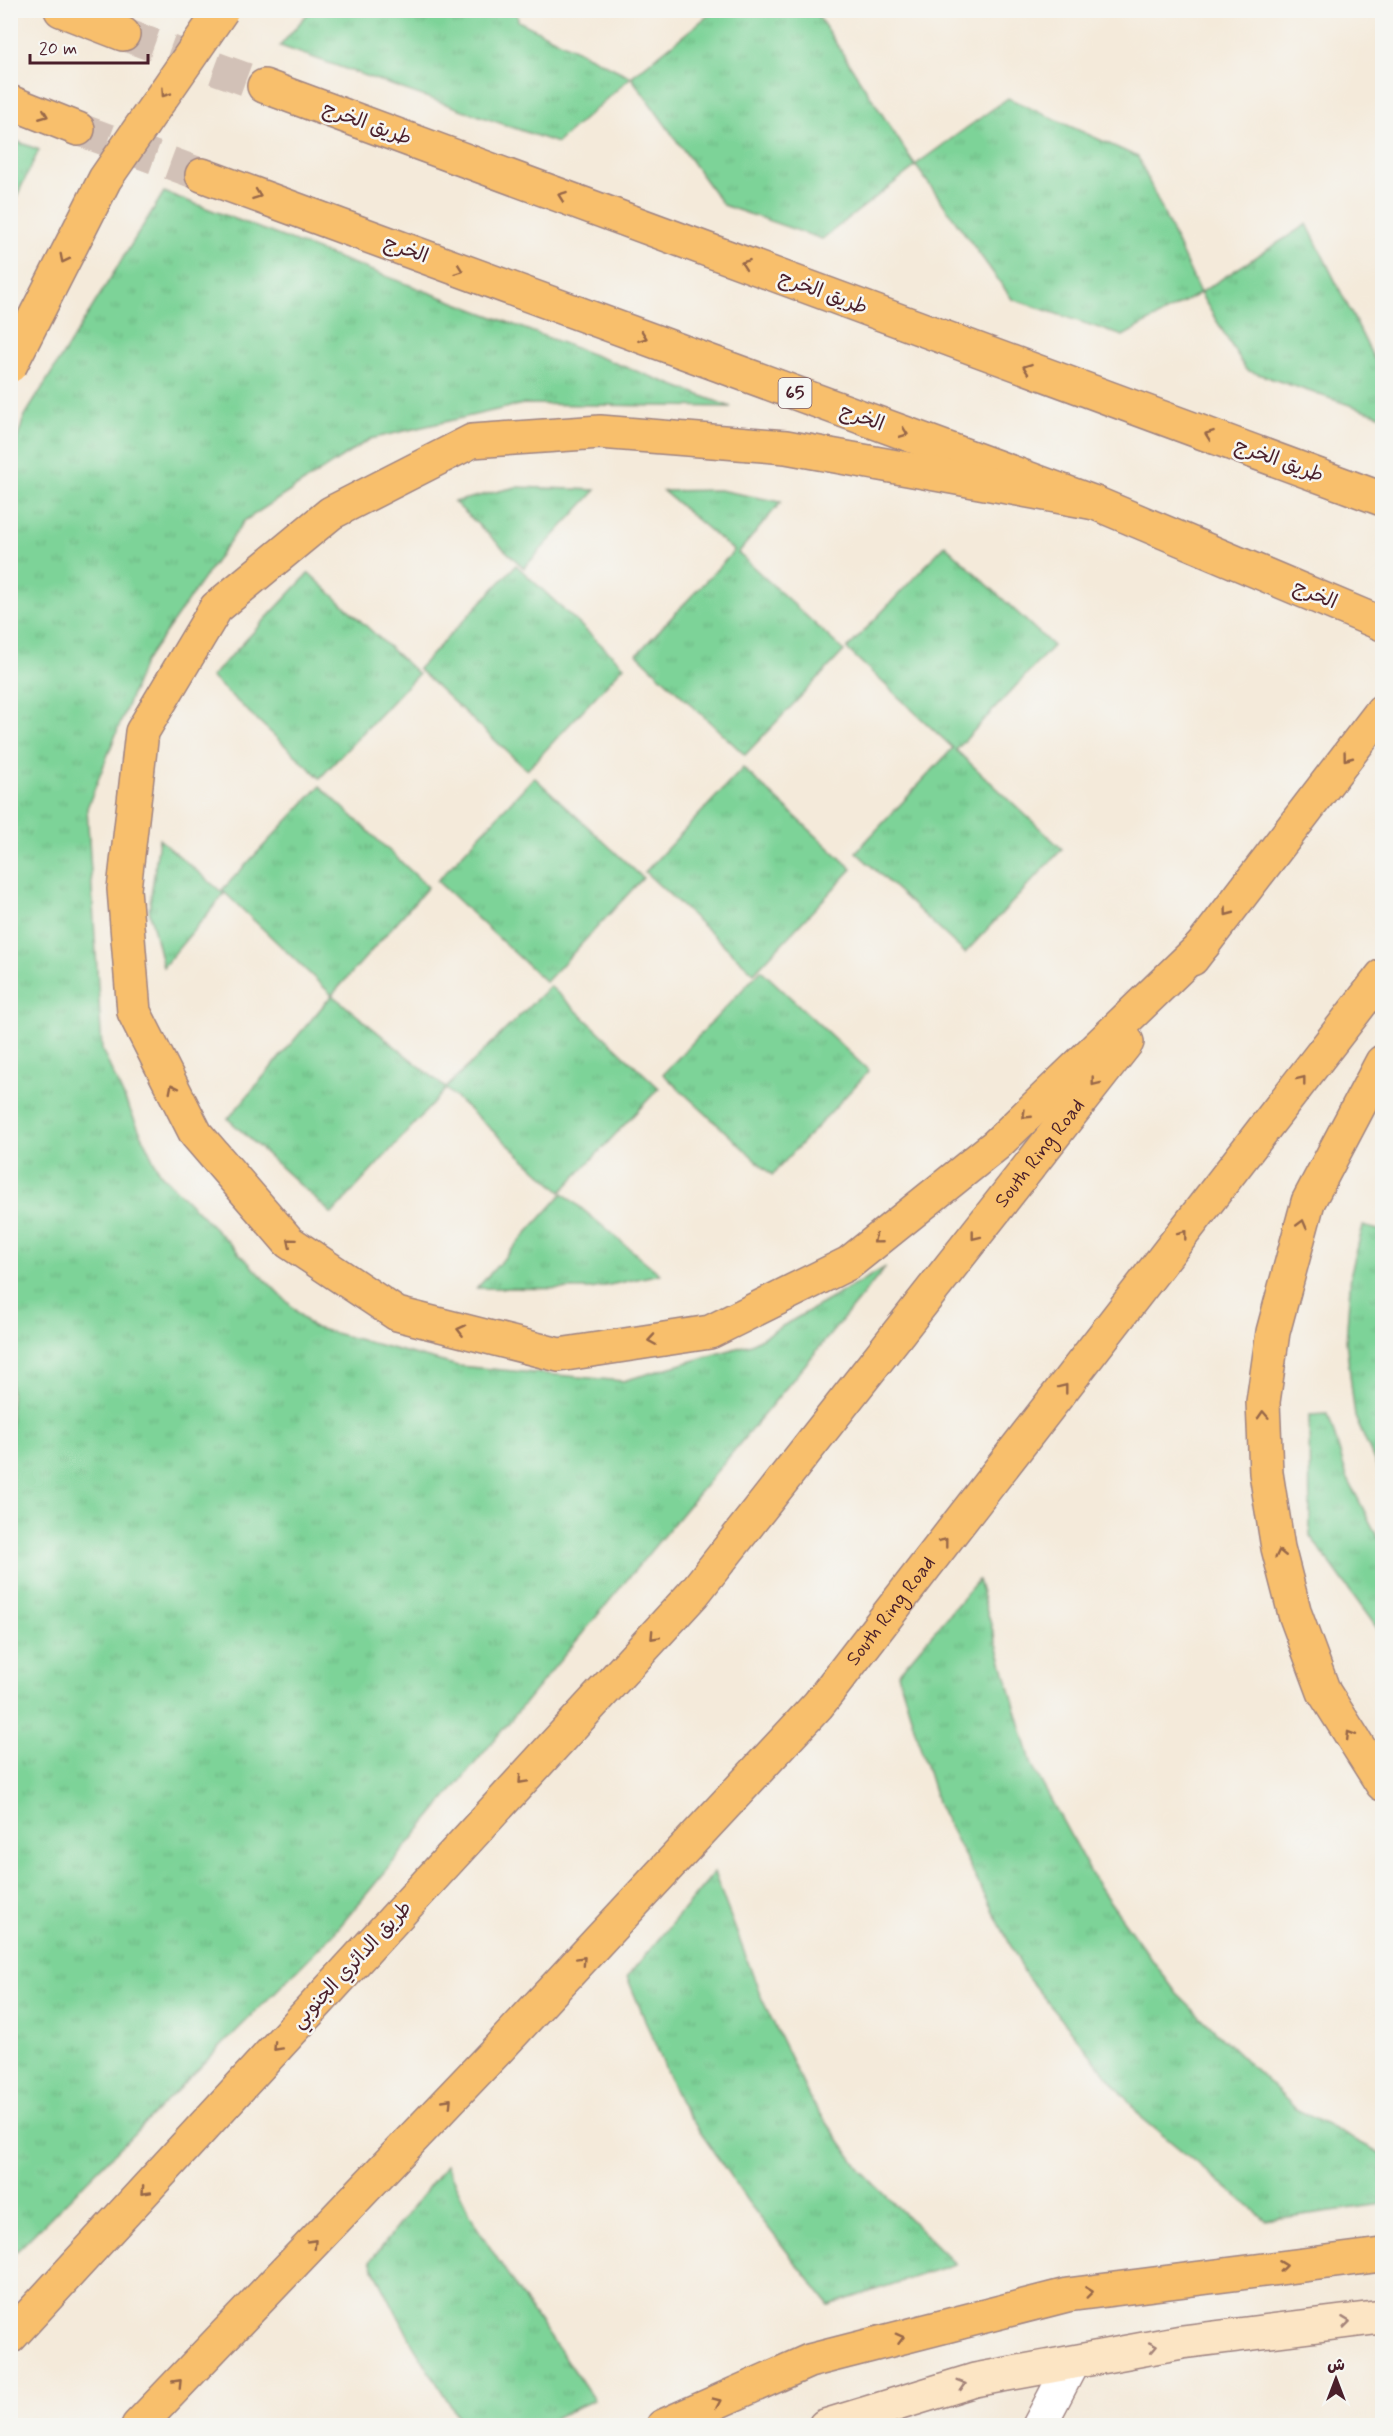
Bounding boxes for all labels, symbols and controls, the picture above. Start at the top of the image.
scale bar [30,27,148,65]
text: 20 m [39,37,77,61]
one-way arrow [161,86,172,97]
street label: طريق الخرج [319,95,415,153]
one-way arrow [39,108,49,121]
one-way arrow [251,188,262,201]
one-way arrow [557,191,568,204]
street label: الخرج [380,230,432,270]
one-way arrow [60,253,71,264]
one-way arrow [740,258,751,271]
one-way arrow [454,262,464,275]
street label: طريق الخرج [775,264,871,322]
one-way arrow [636,330,647,342]
one-way arrow [1022,362,1032,375]
road number: 65 [778,378,812,408]
street label: الخرج [836,398,888,438]
one-way arrow [898,426,909,438]
one-way arrow [1205,430,1215,443]
street label: طريق الخرج [1231,432,1327,490]
street label: الخرج [1289,574,1341,616]
one-way arrow [1343,751,1354,762]
one-way arrow [1225,906,1236,917]
one-way arrow [1295,1075,1306,1086]
one-way arrow [1092,1076,1103,1087]
one-way arrow [168,1084,180,1095]
street label: South Ring Road [988,1093,1091,1213]
one-way arrow [1023,1108,1034,1119]
one-way arrow [1295,1220,1307,1230]
one-way arrow [971,1229,982,1240]
one-way arrow [1176,1229,1187,1240]
one-way arrow [873,1233,884,1244]
one-way arrow [287,1238,298,1249]
one-way arrow [456,1325,466,1338]
one-way arrow [648,1334,657,1346]
one-way arrow [1056,1384,1067,1395]
one-way arrow [1257,1410,1270,1419]
one-way arrow [937,1538,948,1549]
one-way arrow [1274,1550,1287,1560]
street label: South Ring Road [840,1551,942,1671]
one-way arrow [650,1630,661,1640]
one-way arrow [1346,1731,1358,1741]
one-way arrow [518,1773,529,1784]
street label: طريق الدائري الجنوبي [286,1895,421,2037]
one-way arrow [575,1956,586,1966]
one-way arrow [273,2041,284,2051]
one-way arrow [441,2098,452,2108]
one-way arrow [141,2184,152,2195]
one-way arrow [306,2239,317,2249]
one-way arrow [1278,2261,1287,2273]
one-way arrow [1085,2286,1094,2298]
one-way arrow [1342,2316,1351,2329]
one-way arrow [895,2332,905,2345]
one-way arrow [1148,2341,1158,2354]
north arrow [1306,2349,1366,2409]
text: ش [1327,2355,1345,2376]
one-way arrow [171,2380,182,2390]
one-way arrow [956,2380,967,2392]
one-way arrow [710,2397,721,2409]

